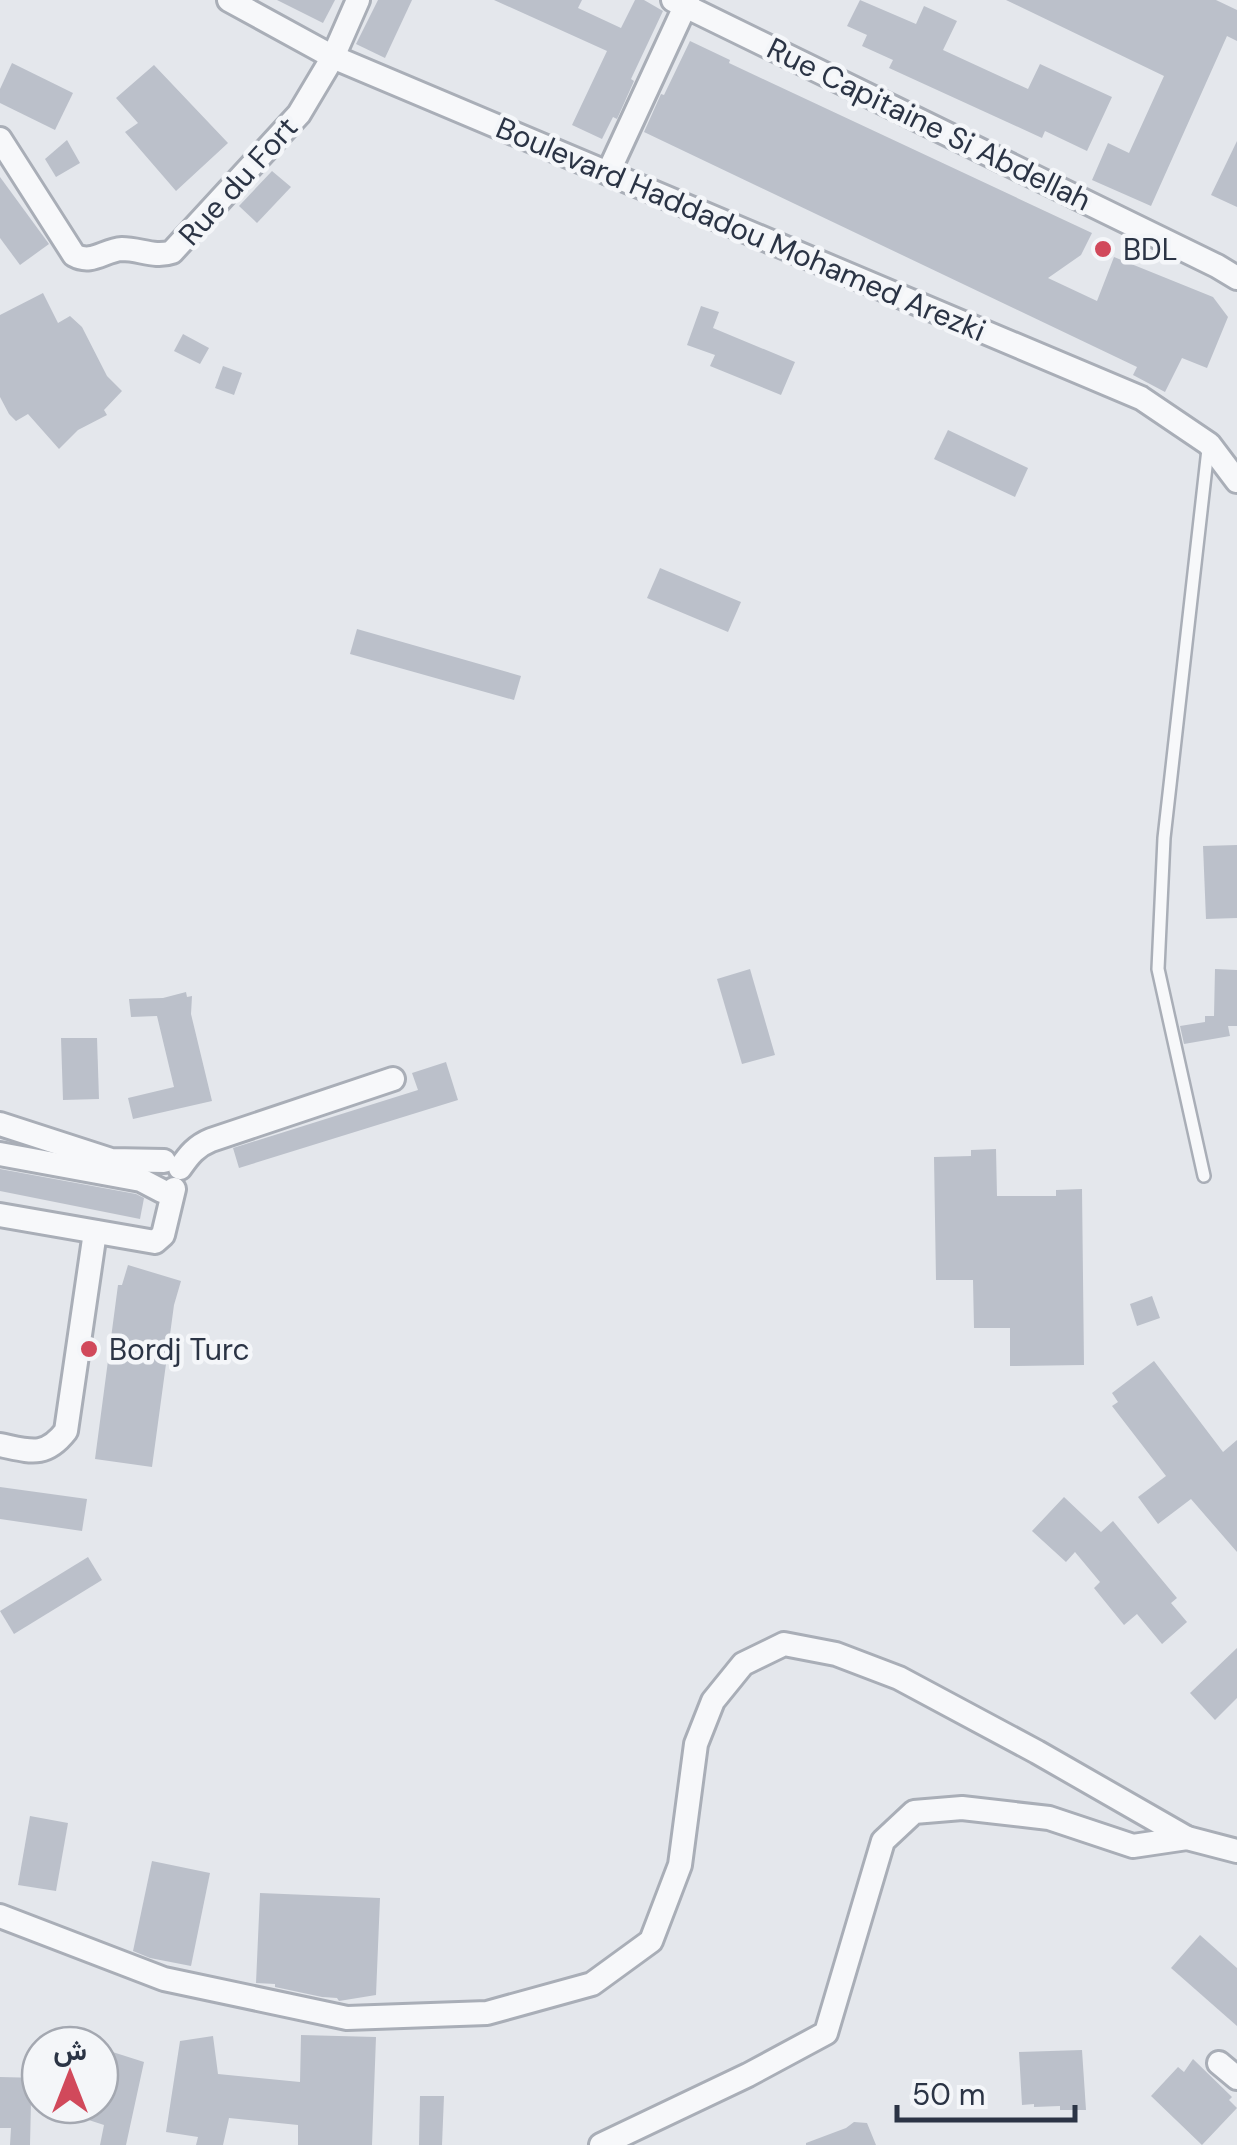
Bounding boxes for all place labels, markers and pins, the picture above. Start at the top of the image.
place label: BDL [1123,230,1178,269]
marker: BDL [1092,238,1114,260]
place label: Bordj Turc [109,1330,250,1369]
marker: Bordj Turc [78,1338,100,1360]

